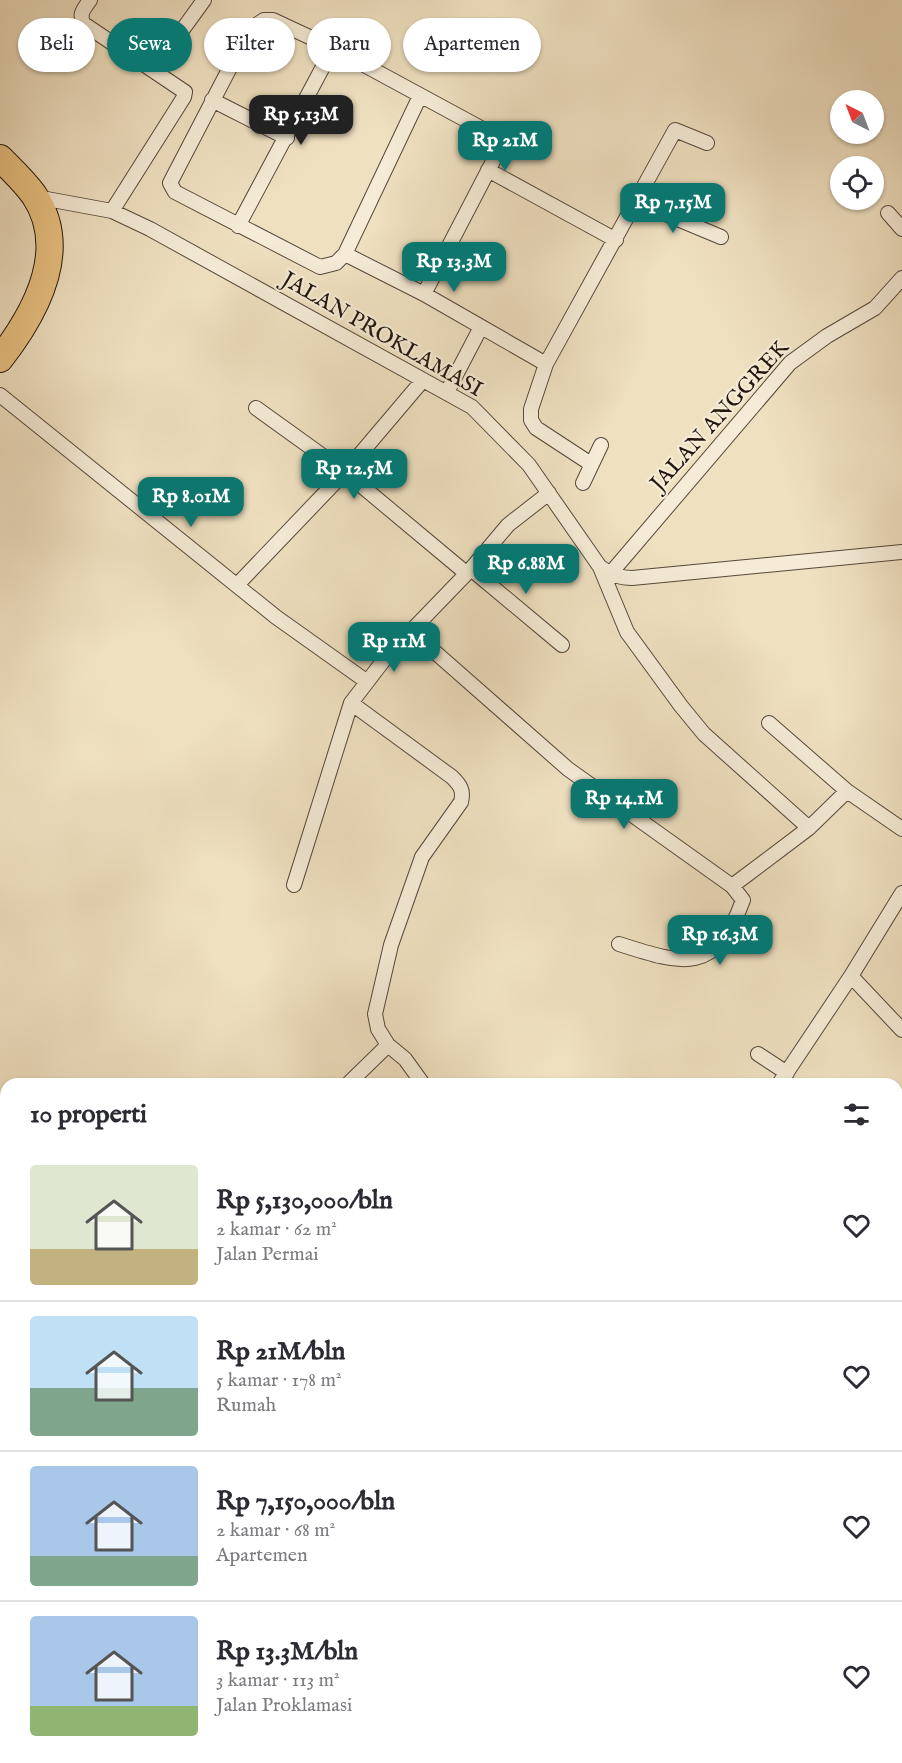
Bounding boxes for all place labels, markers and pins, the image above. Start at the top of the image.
pin: Rp 5.13M [239,95,363,146]
pin: Rp 21M [456,121,554,172]
pin: Rp 7.15M [611,183,735,234]
pin: Rp 13.3M [392,242,516,293]
pin: Rp 12.5M [292,449,416,500]
pin: Rp 8.01M [129,477,253,528]
pin: Rp 6.88M [464,544,588,595]
pin: Rp 11M [345,622,443,673]
pin: Rp 14.1M [562,779,686,830]
pin: Rp 16.3M [658,915,782,966]

